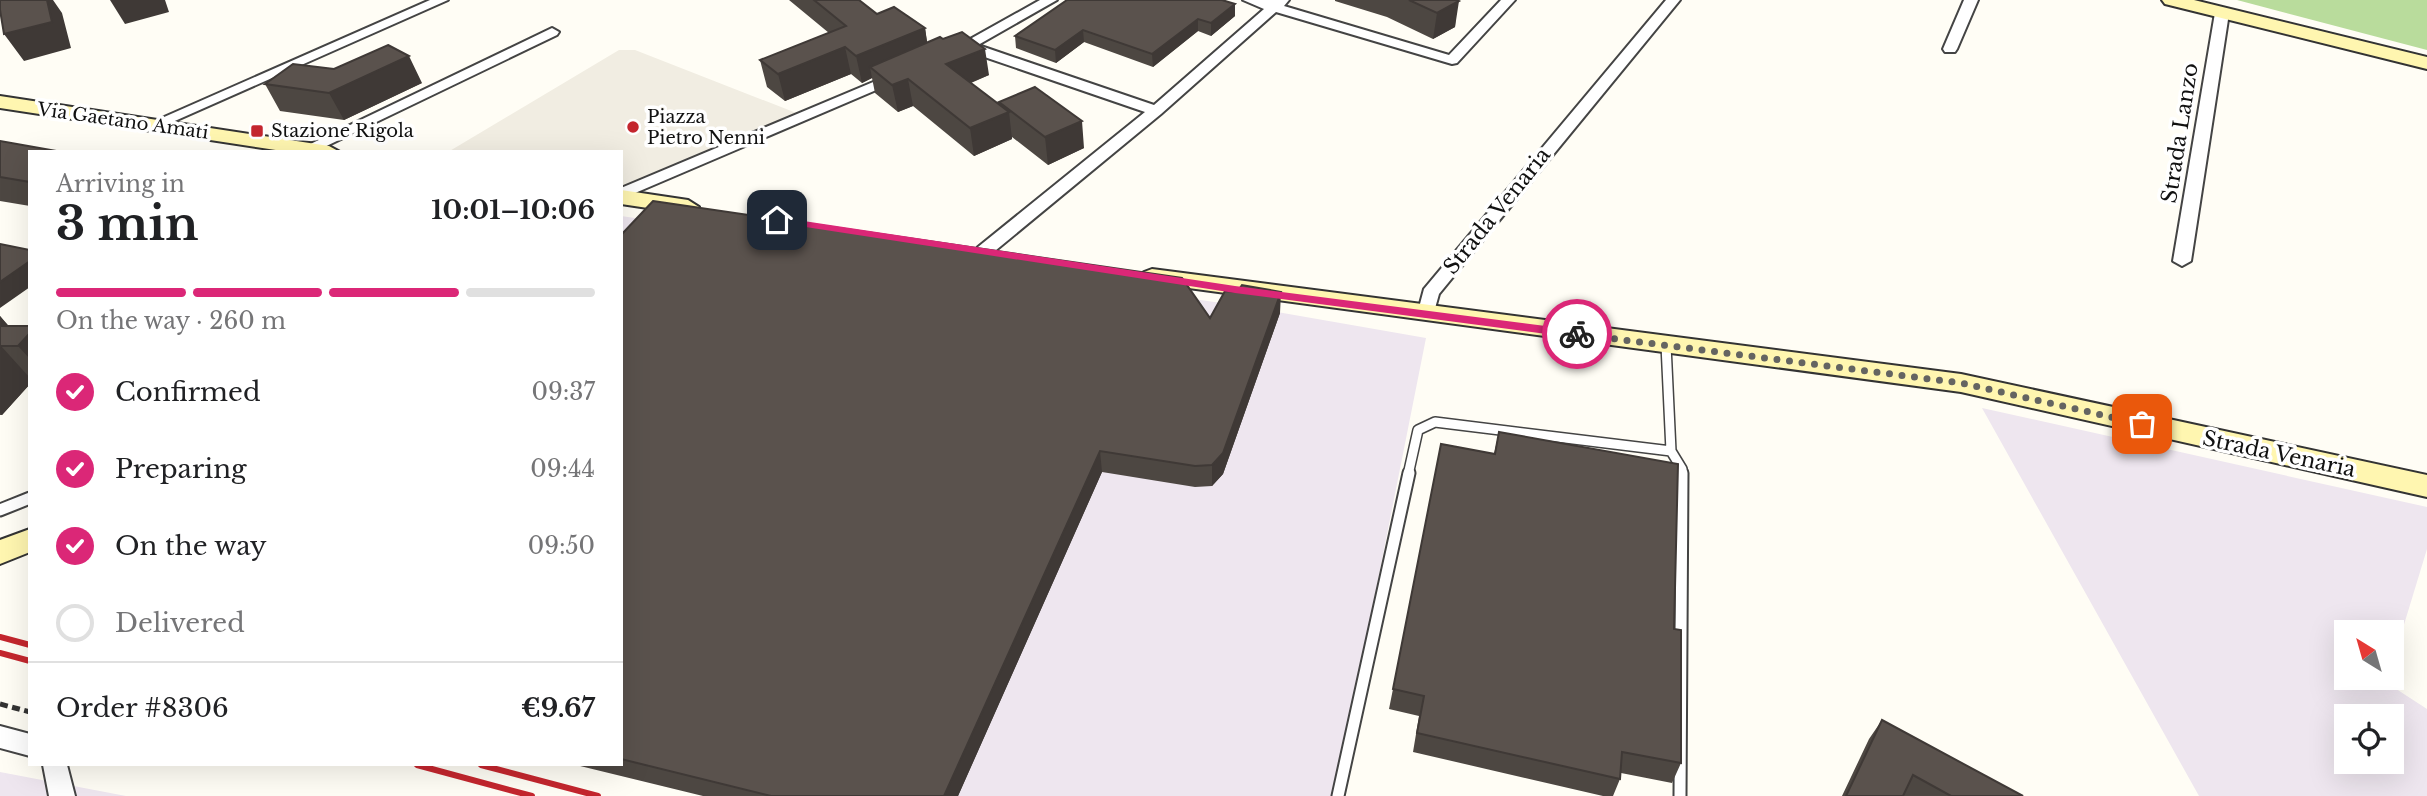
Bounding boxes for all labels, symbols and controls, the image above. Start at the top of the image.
street label: Strada Lanzo [2156,61,2204,205]
street label: Via Gaetano Amati [35,98,210,144]
place label: Piazza Pietro Nenni [647,106,765,149]
marker: Piazza Pietro Nenni [625,119,641,135]
place label: Stazione Rigola [271,120,414,142]
marker: Stazione Rigola [249,123,265,139]
street label: Strada Venaria [1438,142,1556,280]
text: Arriving in [56,170,185,198]
pin [747,190,807,250]
text: 10:01–10:06 [431,194,595,226]
text: 3 min [56,195,198,252]
icon: home [758,201,796,239]
courier [1542,299,1612,369]
text: On the way · 260 m [56,307,286,335]
icon: bike [1558,315,1596,353]
icon: check [56,373,94,411]
text: Confirmed [115,376,260,408]
text: 09:37 [532,378,595,406]
pin [2112,394,2172,454]
icon: bag [2123,405,2161,443]
street label: Strada Venaria [2200,425,2358,483]
icon: check [56,450,94,488]
text: Preparing [115,453,247,485]
text: 09:44 [530,455,595,483]
icon: check [56,527,94,565]
text: On the way [115,530,267,562]
text: 09:50 [528,532,595,560]
text: Delivered [115,607,245,639]
north arrow [2334,620,2404,690]
map controls [2334,620,2404,774]
text: Order #8306 [56,692,229,724]
text: €9.67 [521,692,595,724]
button: locate [2334,704,2404,774]

